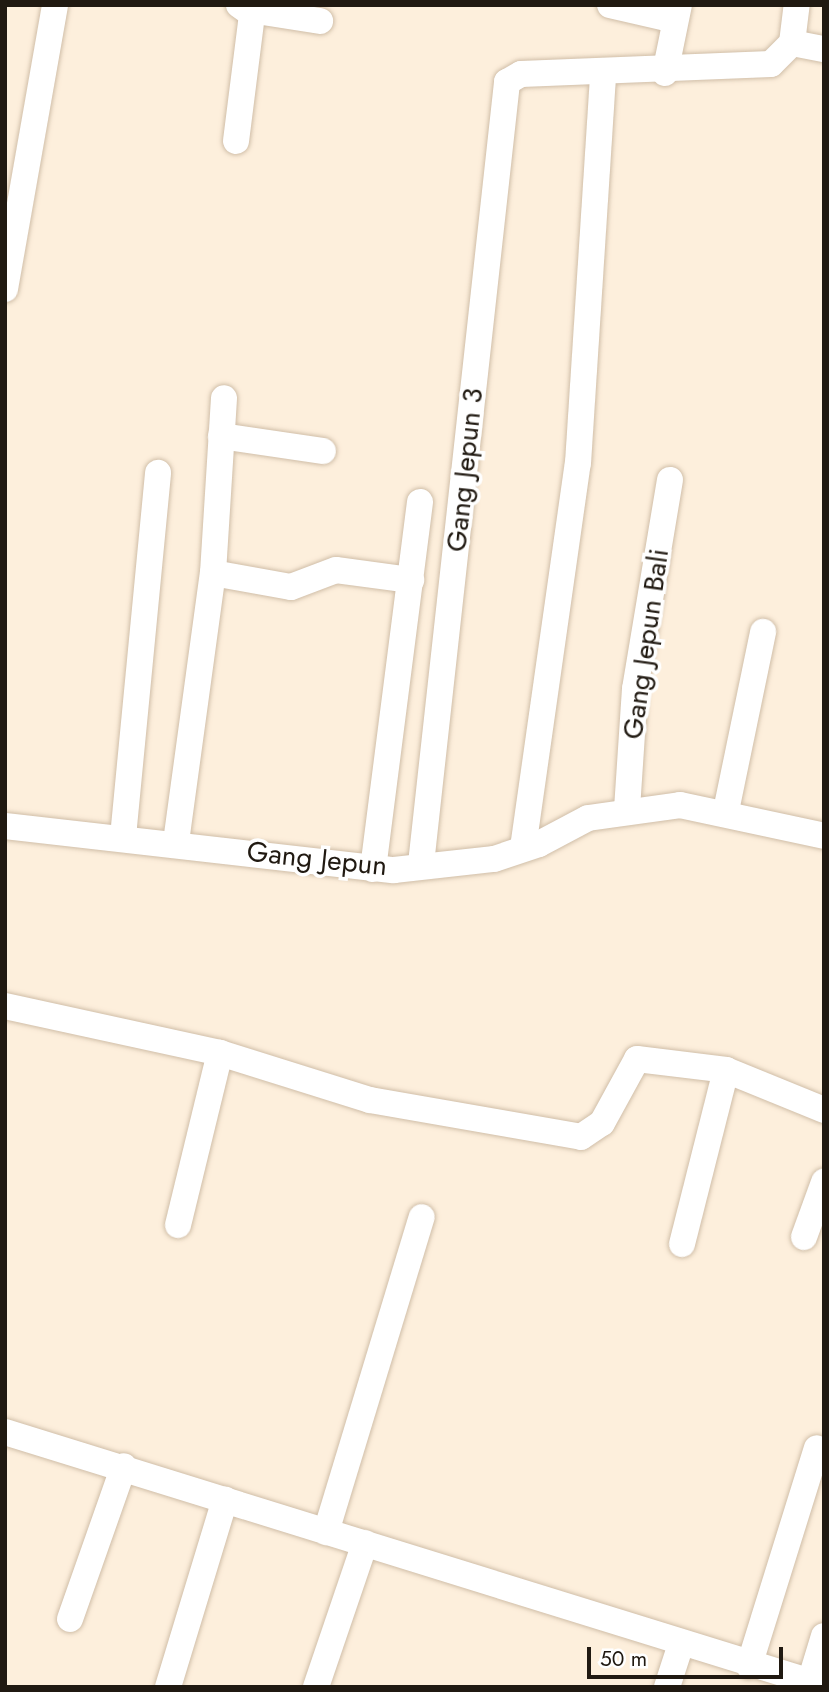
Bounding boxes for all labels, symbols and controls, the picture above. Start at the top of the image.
street label: Gang Jepun 3 [440,386,490,554]
street label: Gang Jepun Bali [616,547,676,741]
street label: Gang Jepun [245,835,389,883]
scale bar [591,1632,787,1676]
text: 50 m [600,1644,647,1674]

